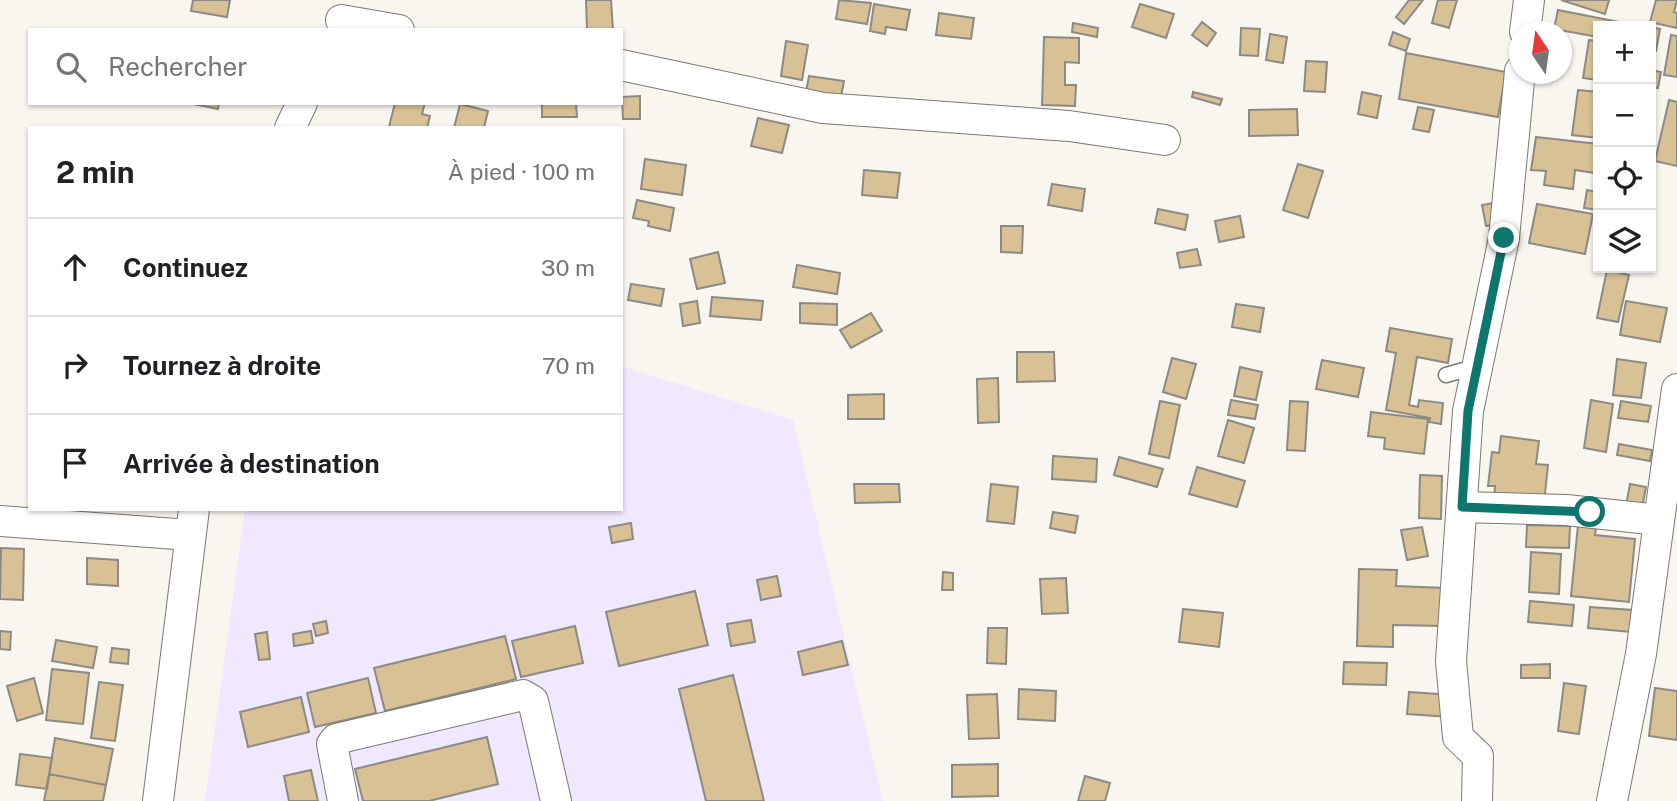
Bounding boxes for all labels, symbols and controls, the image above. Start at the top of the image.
north arrow [1509,21,1572,84]
map controls [1593,21,1656,273]
button: + [1593,21,1656,84]
search box [28,28,623,105]
icon: search [52,48,90,86]
text: Rechercher [108,51,247,82]
button: − [1593,84,1656,147]
button: locate [1593,147,1656,210]
text: 2 min [56,154,135,190]
text: À pied · 100 m [448,158,595,185]
button: layers [1593,210,1656,273]
route end [1488,222,1519,253]
icon: ahead [56,248,94,286]
text: Continuez [123,252,248,283]
text: 30 m [541,254,595,281]
icon: right [56,346,94,384]
text: Tournez à droite [123,350,321,381]
text: 70 m [542,352,595,379]
icon: arrive [56,444,94,482]
text: Arrivée à destination [123,448,380,479]
route start [1574,496,1605,527]

